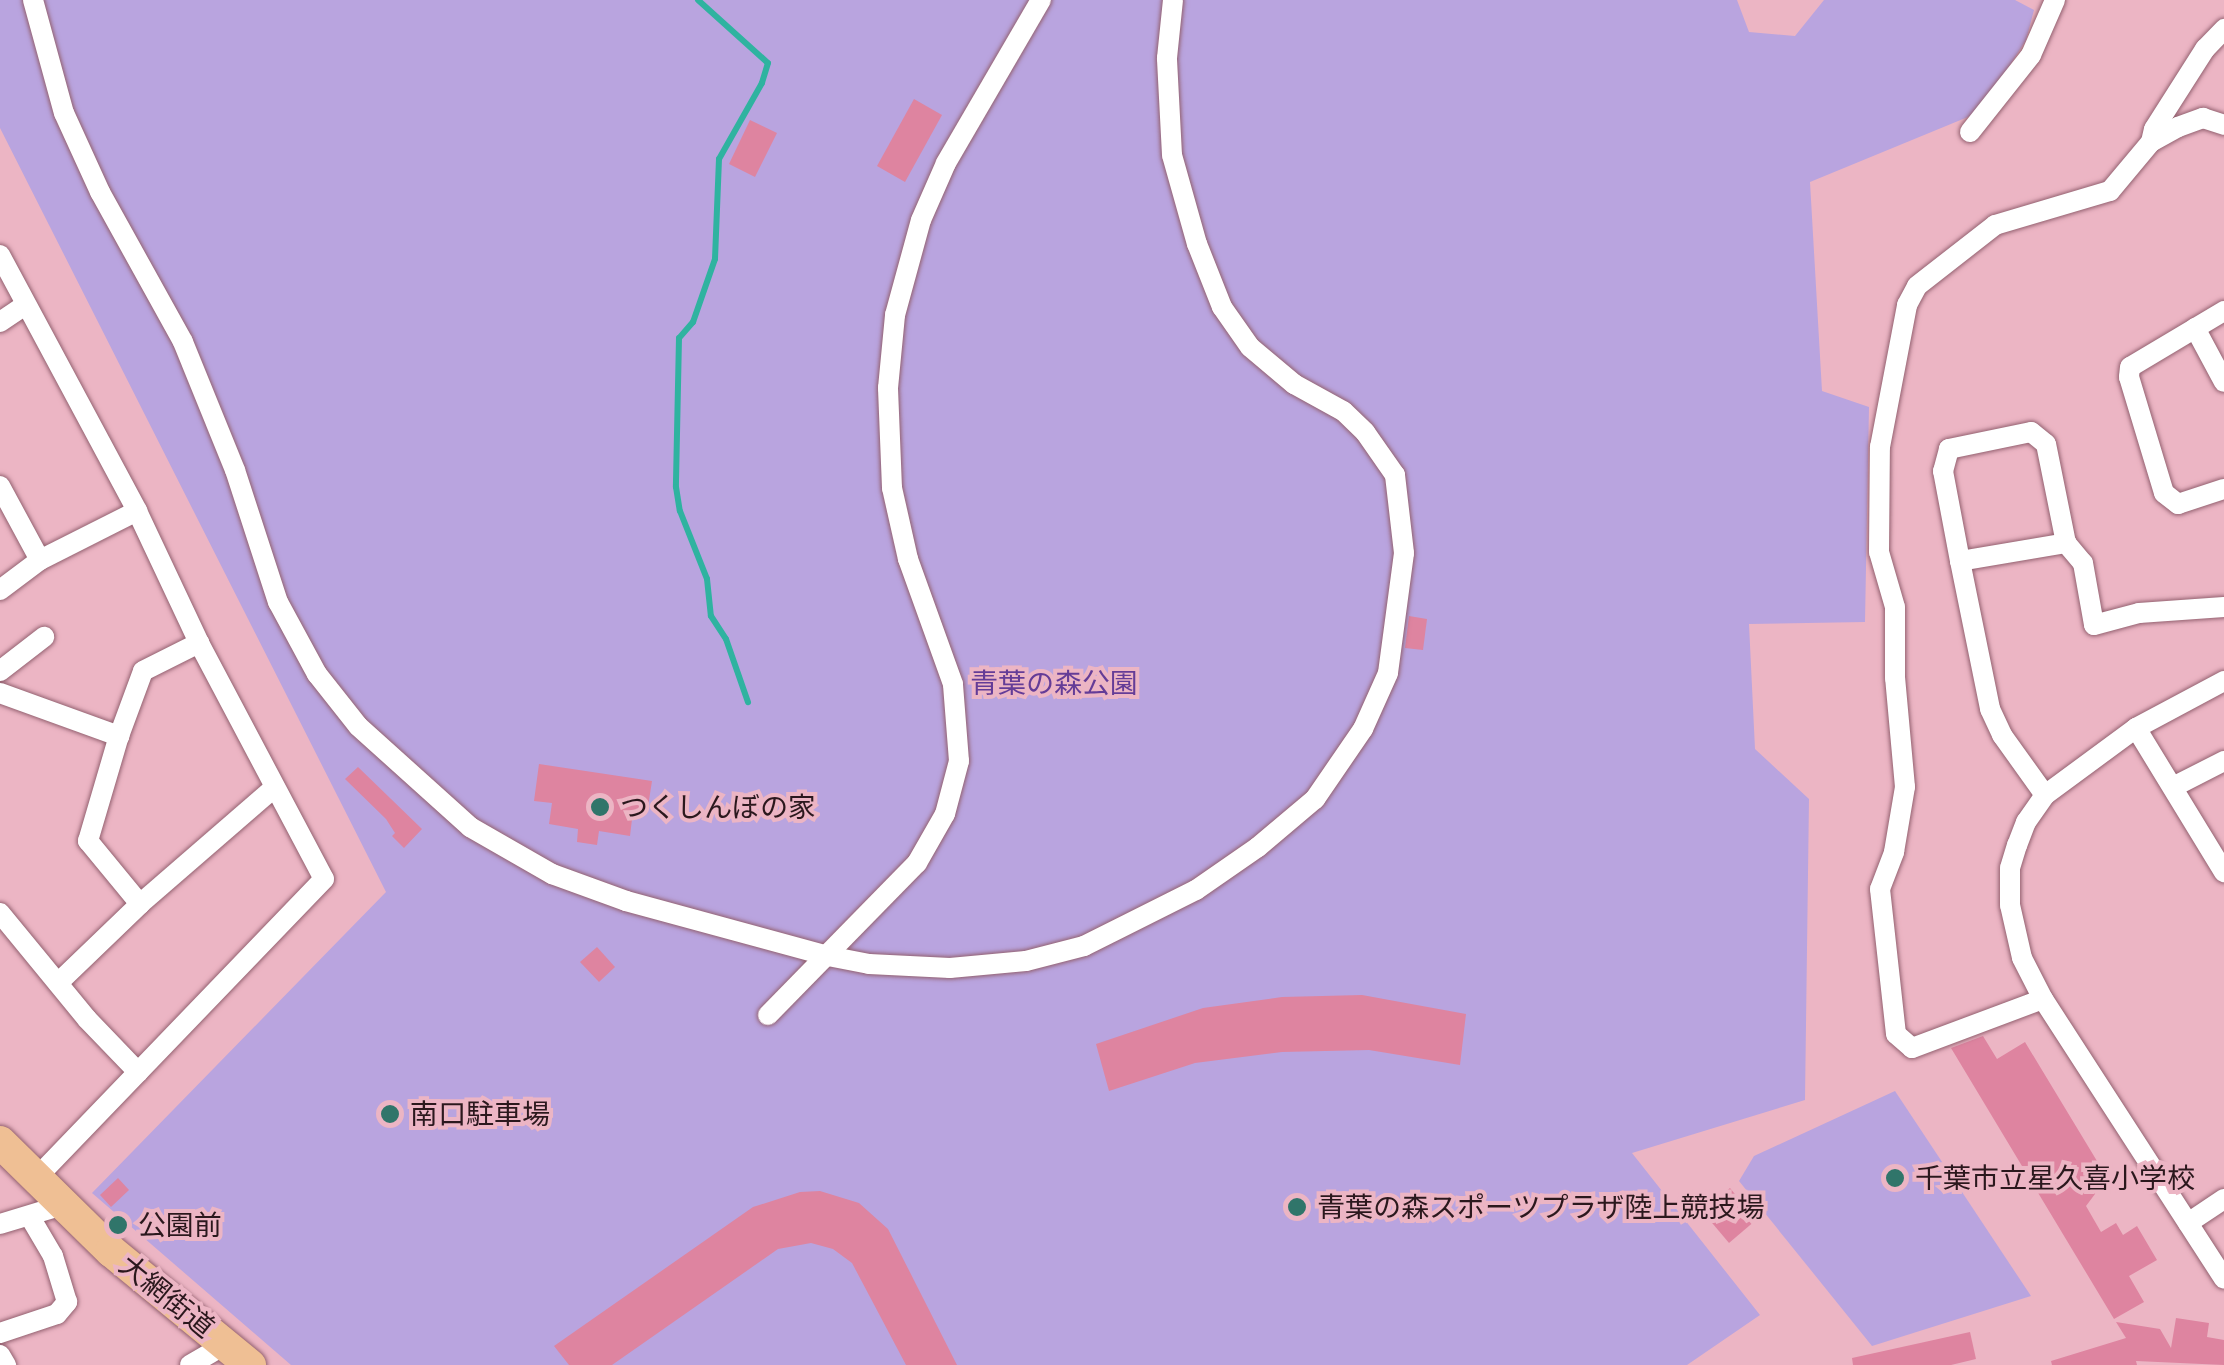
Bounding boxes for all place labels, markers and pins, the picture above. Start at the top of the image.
place label: つくしんぼの家 [620,790,816,824]
marker: つくしんぼの家 [589,796,611,818]
place label: 南口駐車場 [410,1097,550,1131]
marker: 南口駐車場 [379,1103,401,1125]
place label: 千葉市立星久喜小学校 [1915,1161,2195,1195]
marker: 千葉市立星久喜小学校 [1884,1167,1906,1189]
place label: 青葉の森スポーツプラザ陸上競技場 [1317,1190,1765,1224]
marker: 青葉の森スポーツプラザ陸上競技場 [1286,1196,1308,1218]
place label: 公園前 [138,1208,222,1242]
marker: 公園前 [107,1214,129,1236]

